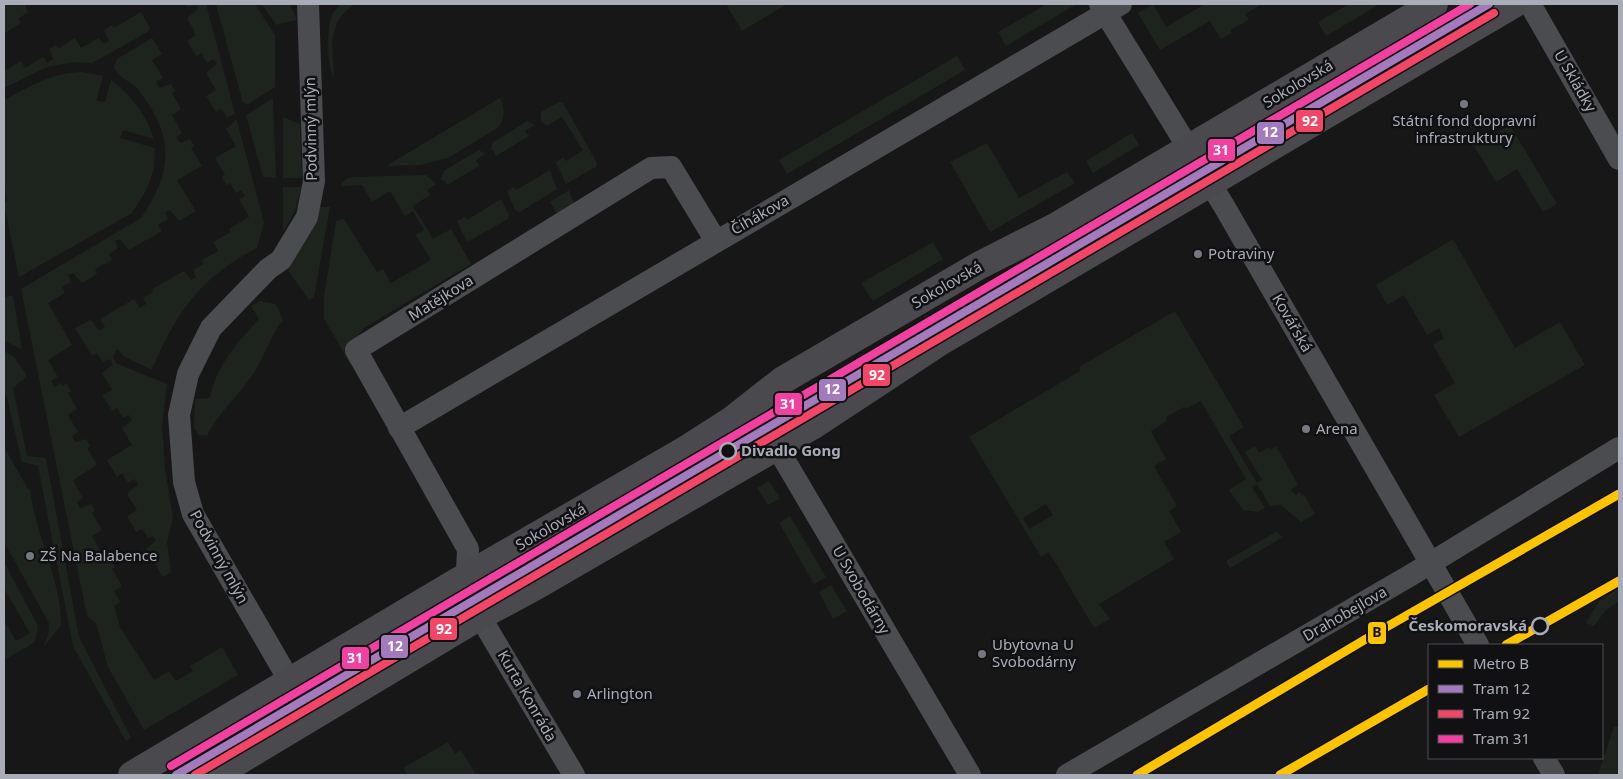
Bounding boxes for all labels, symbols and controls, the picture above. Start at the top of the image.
street label: U Skládky [1550,46,1602,115]
street label: Sokolovská [1259,54,1336,112]
street label: Podvinný mlýn [299,77,321,181]
marker: Státní fond dopravní infrastruktury [1458,98,1470,110]
line badge: 92 [1295,109,1324,133]
place label: Státní fond dopravní infrastruktury [1392,110,1537,147]
text: 92 [1302,111,1318,130]
line badge: 12 [1256,121,1285,145]
text: 12 [1262,122,1278,141]
line badge: 31 [1207,138,1236,162]
text: 31 [1213,140,1229,159]
street label: Čihákova [727,190,792,239]
place label: Potraviny [1208,243,1275,263]
marker: Potraviny [1192,248,1204,260]
street label: Sokolovská [908,256,985,312]
street label: Matějkova [404,269,477,325]
street label: Kovářská [1268,290,1318,355]
line badge: 92 [862,363,891,387]
text: 92 [869,365,885,384]
line badge: 12 [818,378,847,402]
text: 12 [824,379,840,398]
line badge: 31 [774,392,803,416]
text: 31 [780,394,796,413]
place label: Arena [1316,418,1358,438]
marker: Arena [1300,423,1312,435]
place label: Divadlo Gong [741,440,841,460]
marker: Divadlo Gong [719,442,737,460]
street label: Sokolovská [512,498,589,554]
street label: Podvinný mlýn [186,506,254,607]
street label: U Svobodárny [828,542,895,638]
place label: ZŠ Na Balabence [40,545,158,565]
marker: ZŠ Na Balabence [24,550,36,562]
street label: Drahobejlova [1299,581,1390,645]
place label: Českomoravská [1408,615,1527,635]
line badge: 92 [429,617,458,641]
marker: Českomoravská [1531,617,1549,635]
text: 92 [436,619,452,638]
line badge: B [1367,621,1387,645]
text: B [1372,622,1382,641]
line badge: 12 [380,634,409,659]
place label: Ubytovna U Svobodárny [992,634,1076,671]
text: 12 [387,636,403,655]
legend [1428,644,1603,759]
line badge: 31 [341,646,370,670]
street label: Kurta Konráda [494,646,562,745]
text: 31 [347,648,363,667]
marker: Ubytovna U Svobodárny [976,648,988,660]
text: Metro B [1473,653,1529,673]
text: Tram 12 [1473,678,1530,698]
place label: Arlington [587,683,653,703]
marker: Arlington [571,688,583,700]
text: Tram 92 [1473,703,1530,723]
text: Tram 31 [1473,728,1530,748]

